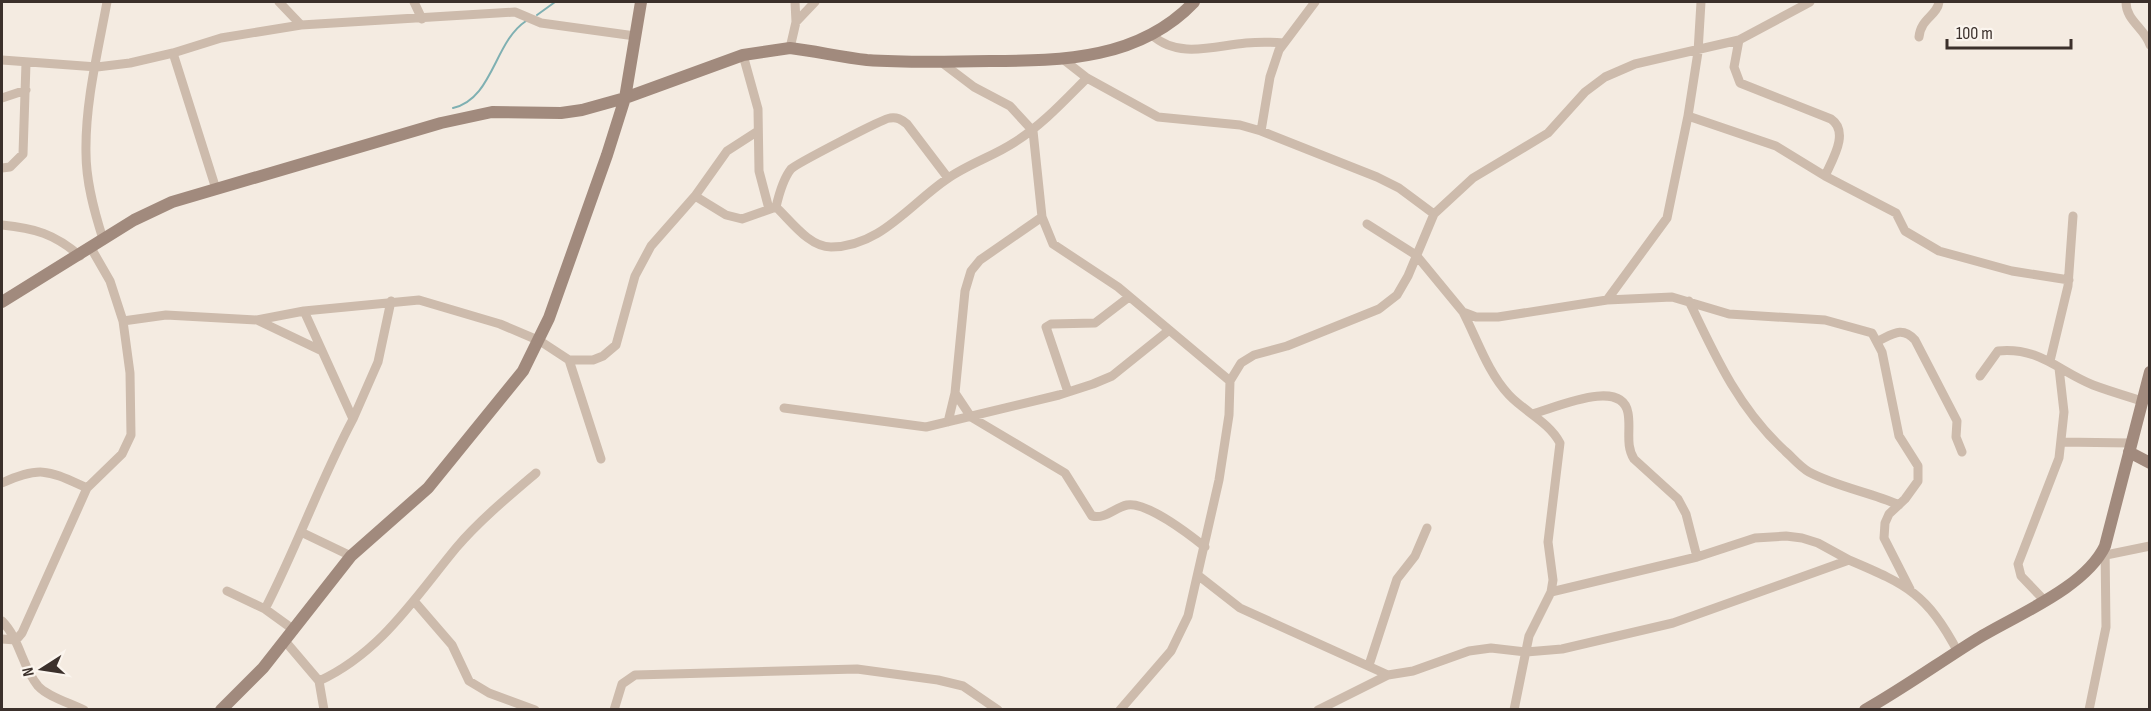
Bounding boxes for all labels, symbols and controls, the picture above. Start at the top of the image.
scale bar [1947,12,2072,50]
text: 100 m [1956,23,1993,44]
north arrow [12,639,72,699]
text: N [19,666,39,678]

